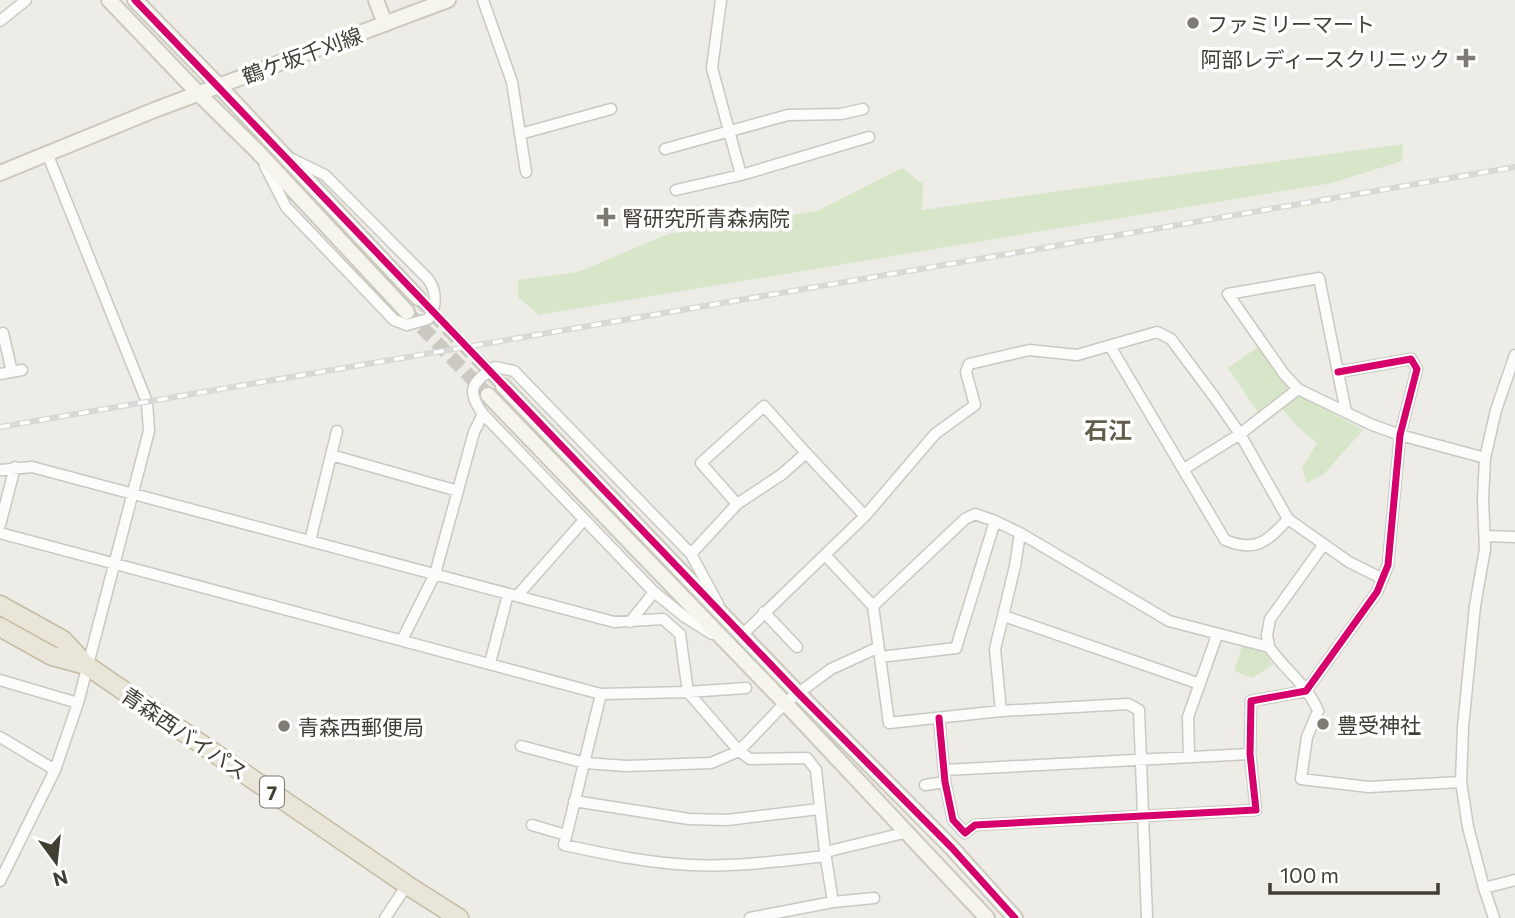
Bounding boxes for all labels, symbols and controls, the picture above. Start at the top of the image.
place label: ファミリーマート [1207,11,1375,36]
marker: ファミリーマート [1185,15,1201,31]
street label: 鶴ケ坂千刈線 [239,22,365,88]
place label: 阿部レディースクリニック [1201,46,1450,71]
marker: 阿部レディースクリニック [1456,48,1476,68]
place label: 腎研究所青森病院 [622,205,790,230]
marker: 腎研究所青森病院 [596,207,616,227]
district label: 石江 [1084,415,1132,444]
street label: 青森西バイパス [117,682,253,784]
place label: 豊受神社 [1337,712,1421,737]
place label: 青森西郵便局 [298,714,424,739]
marker: 豊受神社 [1315,716,1331,732]
marker: 青森西郵便局 [276,718,292,734]
road number: 7 [260,776,284,807]
north arrow [21,827,91,897]
scale bar [1270,852,1438,896]
text: 100 m [1280,862,1339,887]
text: N [51,866,70,892]

